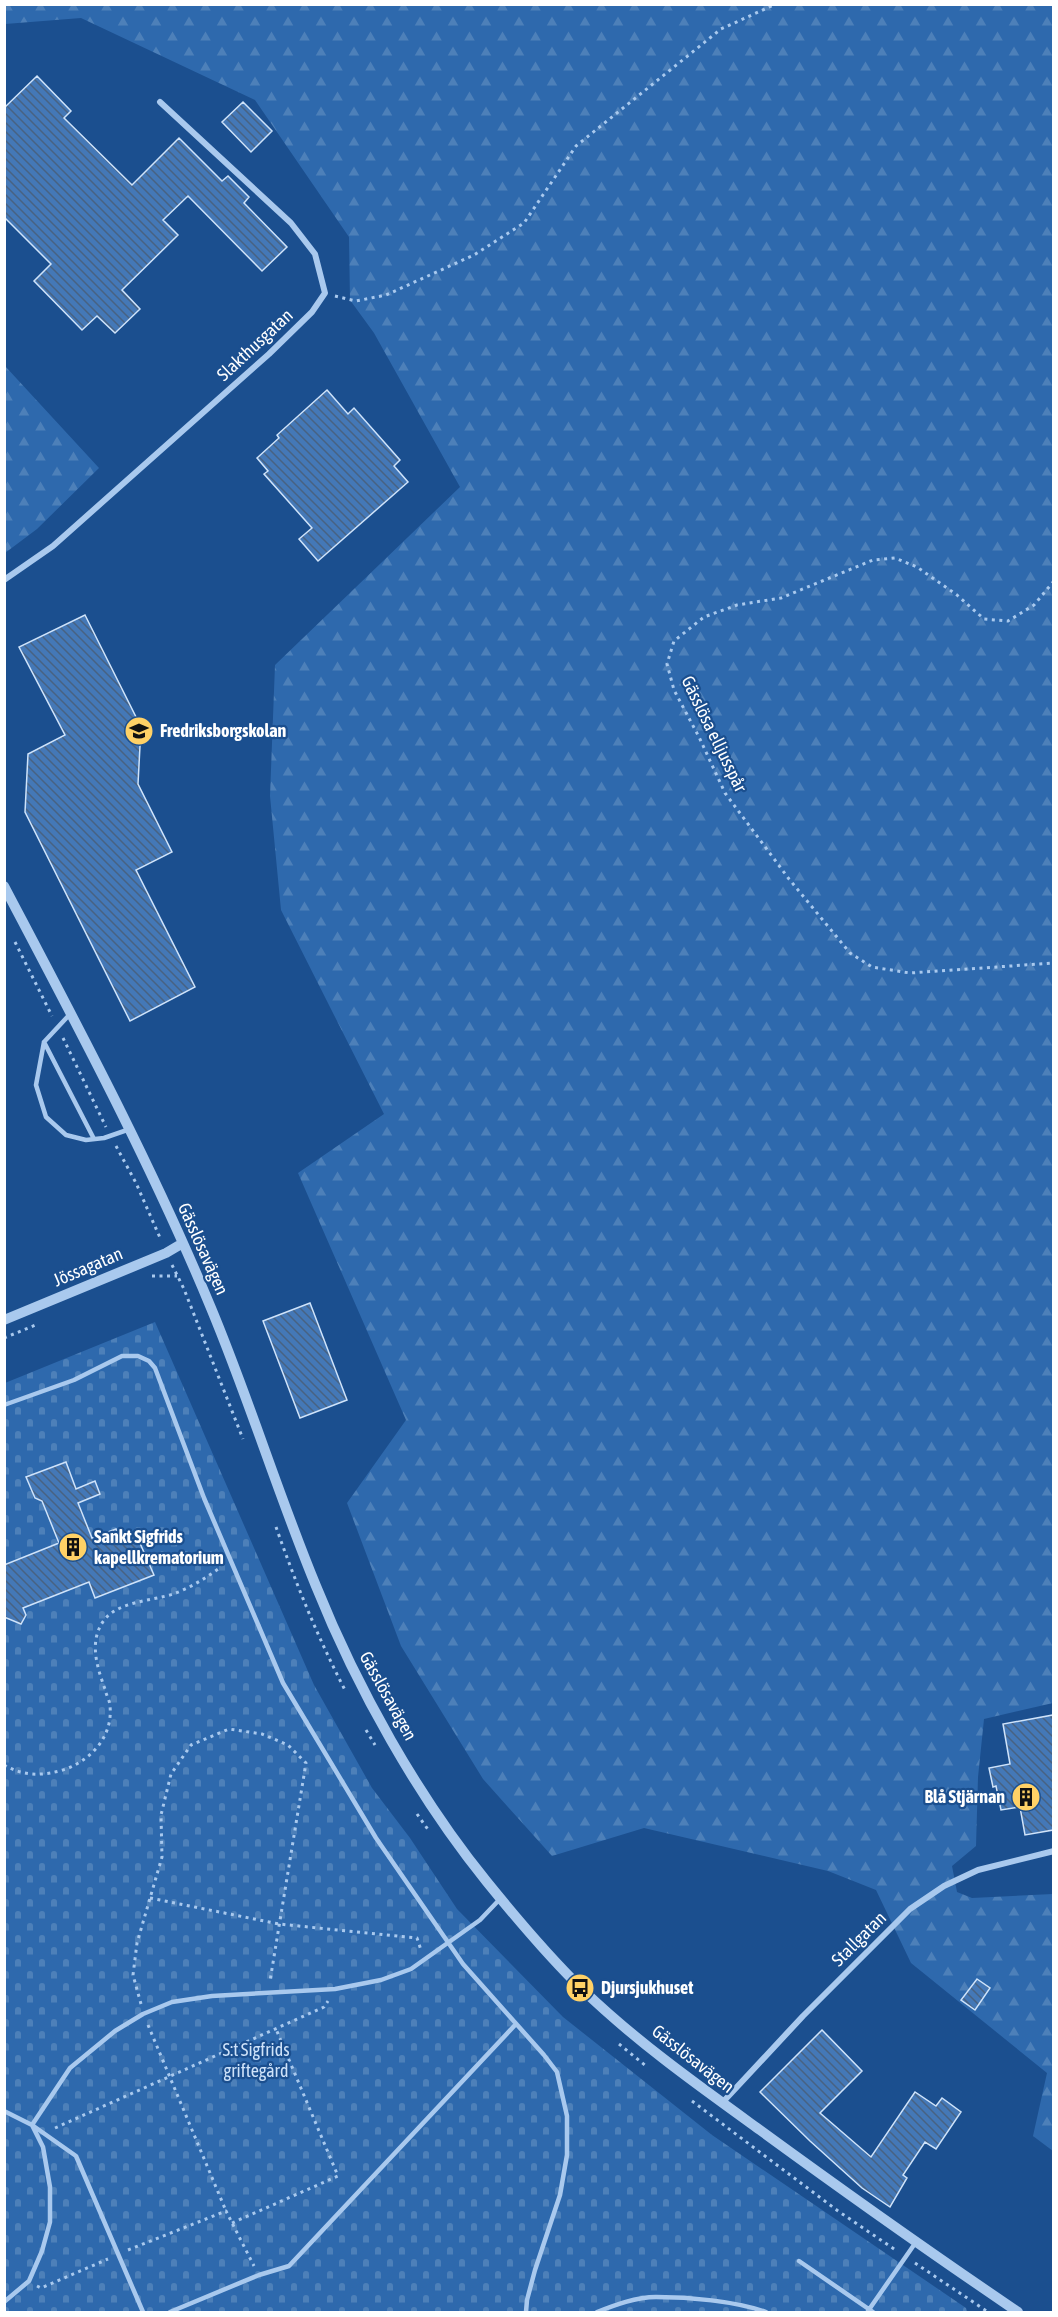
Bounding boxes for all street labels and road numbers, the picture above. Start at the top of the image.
street label: Slakthusgatan [213,304,297,385]
street label: Gässlösa elljusspår [677,672,752,796]
street label: Gässlösavägen [174,1200,233,1298]
street label: Jössagatan [50,1243,126,1291]
street label: Gässlösavägen [355,1648,421,1744]
street label: Stallgatan [827,1907,890,1970]
street label: Gässlösavägen [648,2020,738,2097]

